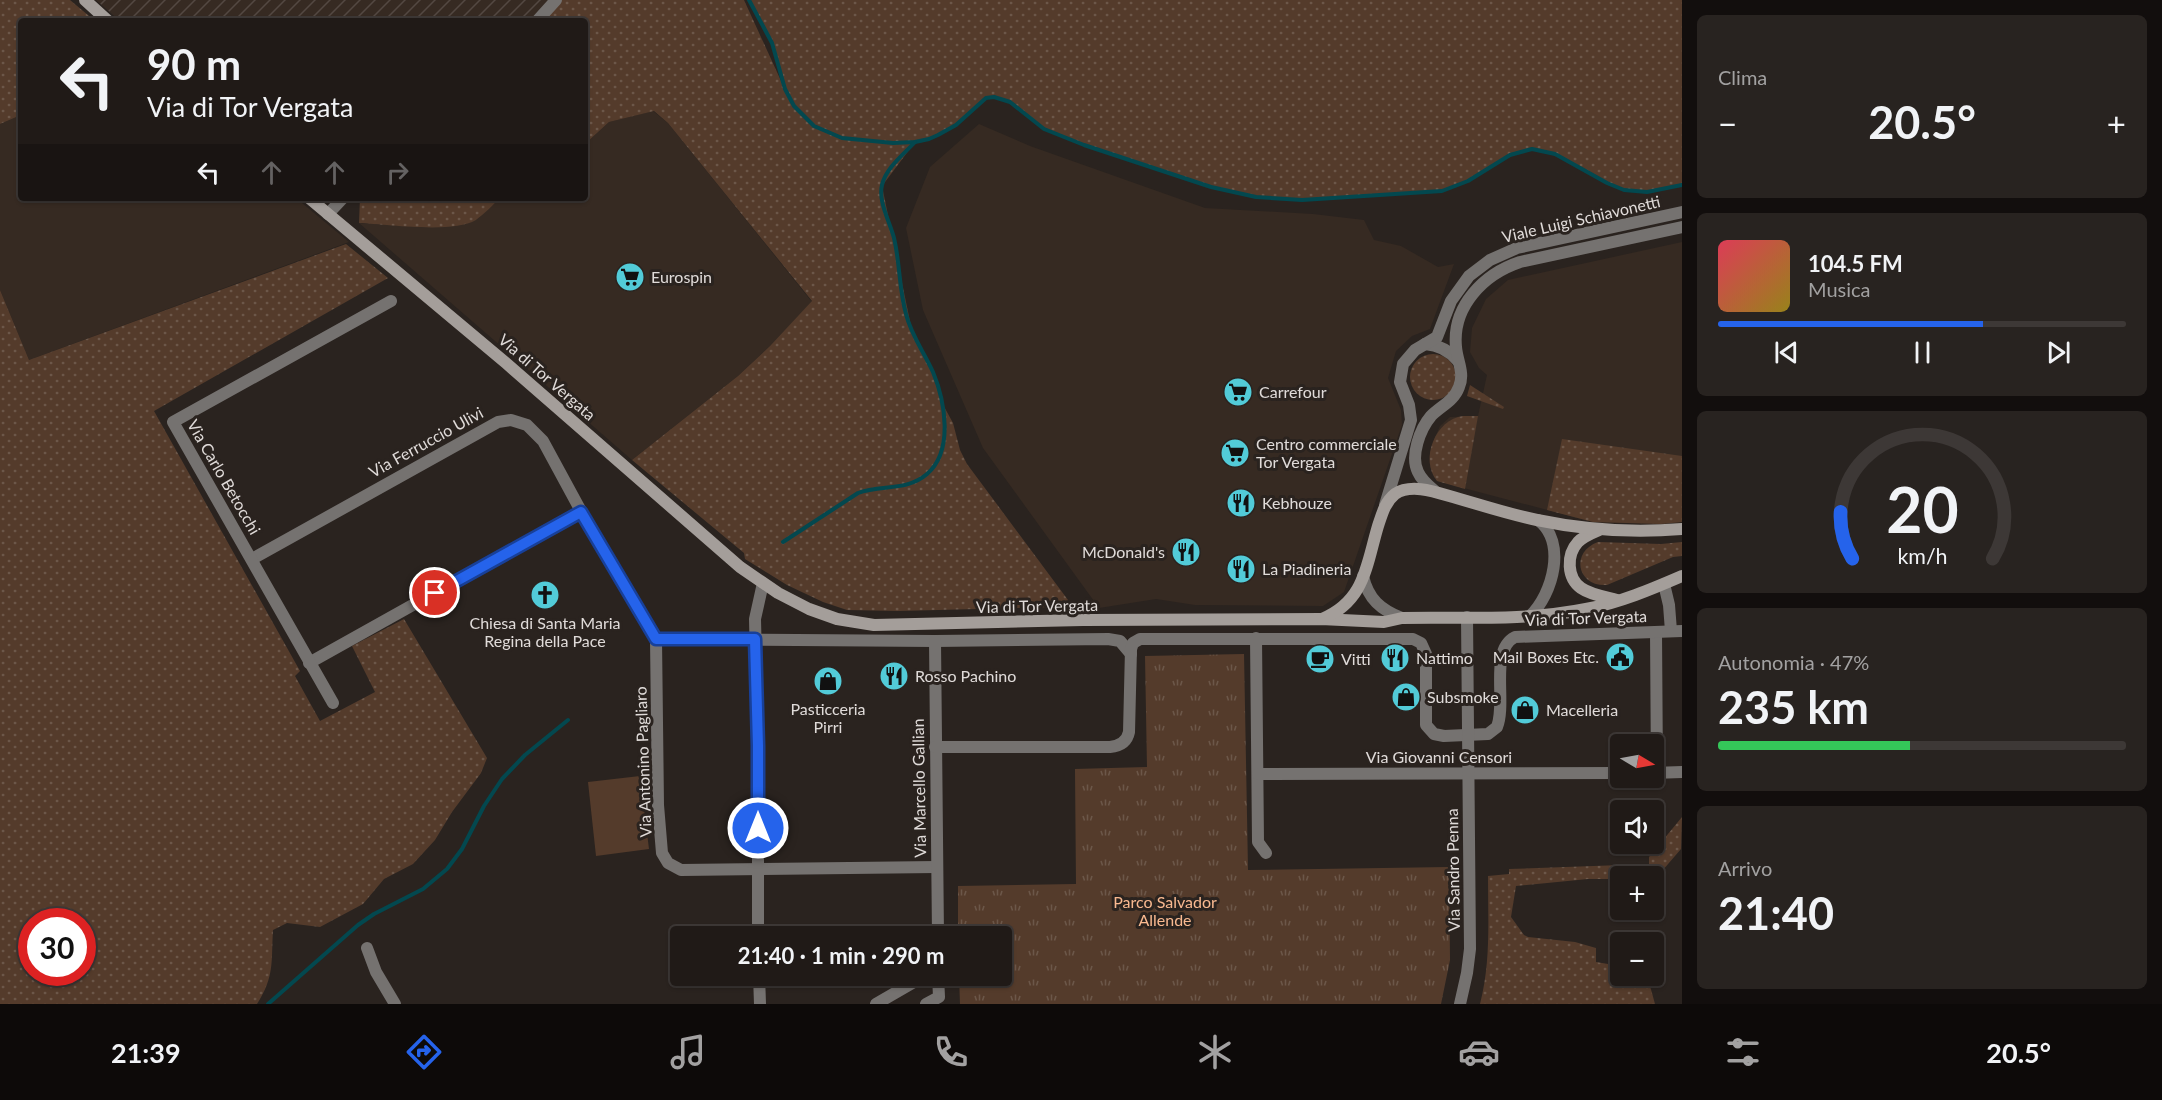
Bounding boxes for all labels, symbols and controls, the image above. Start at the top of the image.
text: 90 m [147,39,241,89]
icon: left [48,42,126,120]
text: Clima [1718,65,1767,89]
text: Via di Tor Vergata [147,90,353,123]
text: 20.5° [1868,95,1976,149]
text: − [1718,103,1737,143]
text: + [2107,103,2126,143]
icon: left [192,156,225,189]
icon: ahead [255,156,288,189]
icon: ahead [318,156,351,189]
icon: right [381,156,414,189]
street label: Viale Luigi Schiavonetti [1500,191,1662,246]
text: 104.5 FM [1808,250,1903,277]
supermarket icon: Eurospin [614,261,646,293]
place label: Eurospin [651,267,712,286]
text: Musica [1808,277,1871,301]
street label: Via di Tor Vergata [495,329,600,424]
icon: previous [1770,336,1803,369]
icon: pause [1906,336,1939,369]
icon: next [2042,336,2075,369]
supermarket icon: Carrefour [1222,376,1254,408]
place label: Carrefour [1259,382,1327,401]
street label: Via Ferruccio Ulivi [365,402,486,481]
street label: Via Carlo Betocchi [184,416,265,538]
place label: Centro commerciale Tor Vergata [1256,434,1397,471]
supermarket icon: Centro commerciale Tor Vergata [1219,437,1251,469]
text: 20 [1886,471,1958,546]
restaurant icon: Kebhouze [1225,487,1257,519]
place label: Kebhouze [1262,493,1332,512]
restaurant icon: McDonald's [1170,536,1202,568]
place label: McDonald's [1082,542,1165,561]
text: km/h [1897,543,1947,569]
restaurant icon: La Piadineria [1225,553,1257,585]
place label: La Piadineria [1262,559,1351,578]
pin [409,567,460,618]
icon: arrive [418,576,451,609]
church icon: Chiesa di Santa Maria Regina della Pace [529,579,561,611]
street label: Via di Tor Vergata [976,595,1098,616]
street label: Via di Tor Vergata [1525,606,1647,629]
place label: Chiesa di Santa Maria Regina della Pace [469,613,621,650]
public building icon: Mail Boxes Etc. [1604,641,1636,673]
restaurant icon: Nattimo [1379,642,1411,674]
cafe icon: Vitti [1304,643,1336,675]
place label: Mail Boxes Etc. [1493,647,1599,666]
place label: Nattimo [1416,648,1473,667]
place label: Vitti [1341,649,1371,668]
text: Autonomia · 47% [1718,650,1869,674]
restaurant icon: Rosso Pachino [878,660,910,692]
shop icon: Pasticceria Pirri [812,665,844,697]
place label: Rosso Pachino [915,666,1016,685]
text: 235 km [1718,680,1869,734]
shop icon: Subsmoke [1390,681,1422,713]
street label: Via Antonino Pagliaro [630,686,655,838]
place label: Subsmoke [1427,687,1499,706]
shop icon: Macelleria [1509,694,1541,726]
place label: Pasticceria Pirri [790,699,866,736]
place label: Macelleria [1546,700,1618,719]
street label: Via Marcello Gallian [908,718,929,858]
north arrow [1610,734,1664,788]
map controls [1610,734,1664,986]
street label: Via Giovanni Censori [1366,747,1512,766]
position arrow [726,796,790,860]
button: sound [1610,800,1664,854]
street label: Via Sandro Penna [1442,808,1463,932]
text: Arrivo [1718,856,1772,880]
button: + [1610,866,1664,920]
text: 21:40 [1718,886,1834,940]
park label: Parco Salvador Allende [1113,892,1217,929]
speed limit sign: 30 [18,908,96,986]
button: − [1610,932,1664,986]
text: 21:40 · 1 min · 290 m [738,942,944,969]
icon: directions [403,1031,445,1073]
icon: music [667,1031,709,1073]
icon: phone [930,1031,972,1073]
icon: climate [1194,1031,1236,1073]
icon: car [1458,1031,1500,1073]
icon: filters [1722,1031,1764,1073]
text: 21:39 [111,1036,181,1069]
text: 20.5° [1986,1036,2051,1069]

